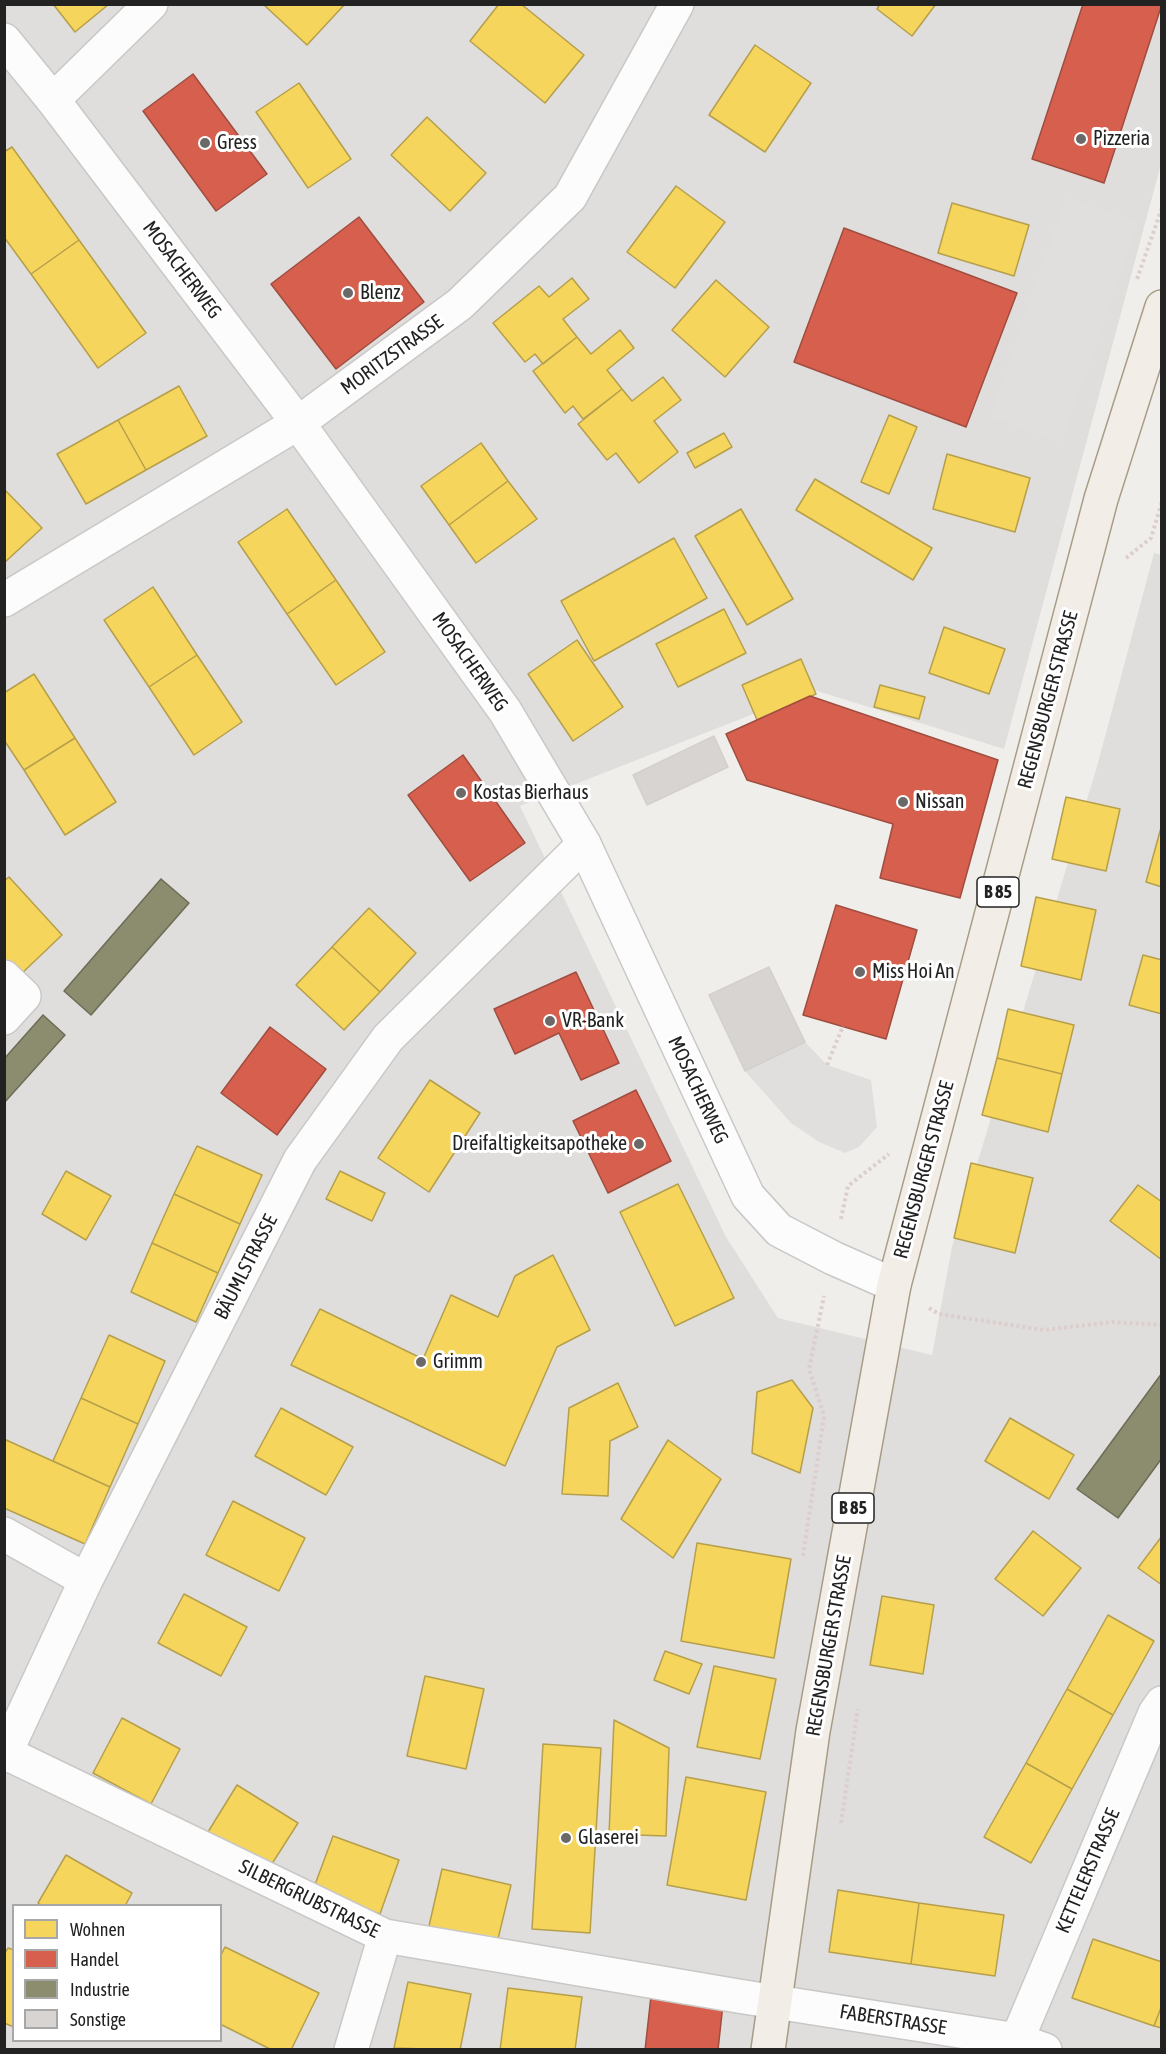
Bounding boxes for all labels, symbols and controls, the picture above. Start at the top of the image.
place label: Pizzeria [1093,127,1150,151]
place label: Gress [217,131,257,155]
marker: Pizzeria [1074,132,1088,146]
marker: Gress [198,136,212,150]
street label: MOSACHERWEG [138,217,226,323]
place label: Blenz [360,281,401,305]
marker: Blenz [341,286,355,300]
street label: MORITZSTRASSE [336,310,448,400]
street label: MOSACHERWEG [427,608,513,716]
street label: REGENSBURGER STRASSE [1013,608,1083,792]
place label: Kostas Bierhaus [473,781,588,805]
marker: Kostas Bierhaus [454,786,468,800]
place label: Nissan [915,790,965,814]
marker: Nissan [896,795,910,809]
road number: B 85 [977,877,1019,907]
place label: Miss Hoi An [872,960,955,984]
marker: Miss Hoi An [853,965,867,979]
place label: VR-Bank [562,1009,624,1033]
marker: VR-Bank [543,1014,557,1028]
street label: MOSACHERWEG [663,1032,733,1148]
street label: REGENSBURGER STRASSE [889,1078,959,1262]
place label: Dreifaltigkeitsapotheke [452,1132,627,1156]
marker: Dreifaltigkeitsapotheke [632,1137,646,1151]
street label: BÄUMLSTRASSE [209,1211,283,1323]
place label: Grimm [433,1350,483,1374]
marker: Grimm [414,1355,428,1369]
road number: B 85 [832,1493,874,1523]
street label: REGENSBURGER STRASSE [801,1554,857,1738]
street label: KETTELERSTRASSE [1051,1805,1125,1937]
place label: Glaserei [578,1826,639,1850]
marker: Glaserei [559,1831,573,1845]
street label: SILBERGRUBSTRASSE [235,1855,383,1943]
legend [12,1904,222,2042]
text: Wohnen [70,1919,125,1940]
text: Handel [70,1949,119,1970]
text: Industrie [70,1979,130,2000]
street label: FABERSTRASSE [838,2000,948,2040]
text: Sonstige [70,2009,126,2030]

